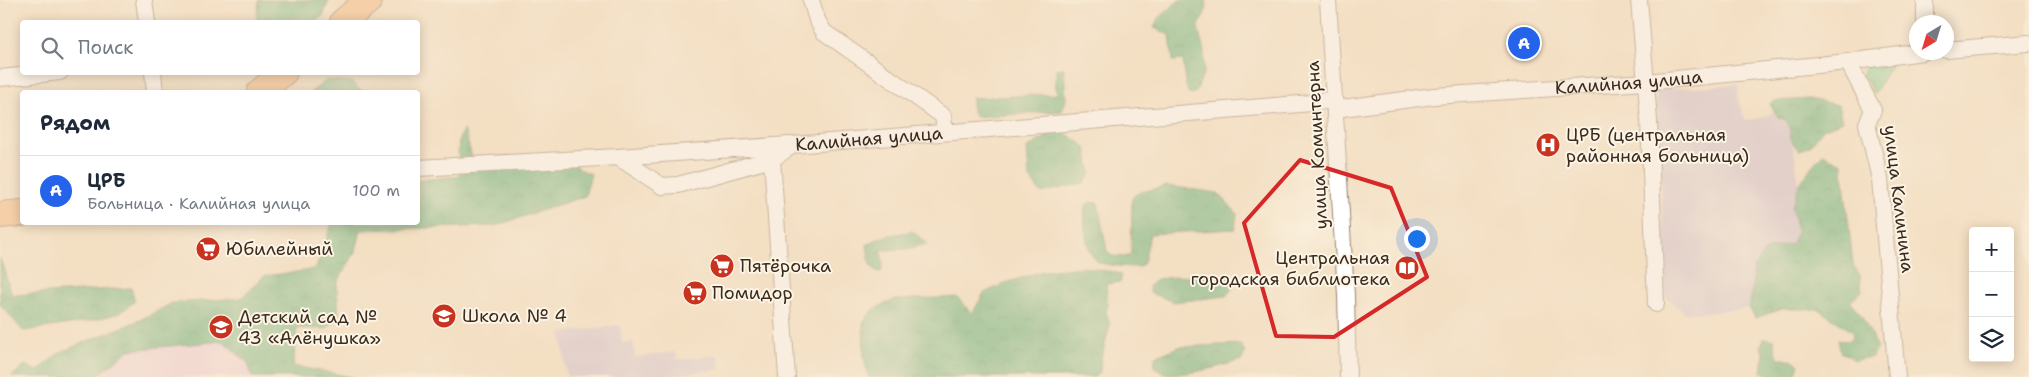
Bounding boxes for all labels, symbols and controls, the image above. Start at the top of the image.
north arrow [1909,15,1954,60]
search box [20,20,420,75]
pin: A [1508,24,1540,62]
icon: search [38,34,66,62]
text: Поиск [78,35,133,60]
street label: улица Коминтерна [1301,60,1333,230]
street label: Калийная улица [1554,64,1704,100]
text: Рядом [40,109,110,137]
street label: Калийная улица [794,121,944,157]
place label: ЦРБ (центральная районная больница) [1566,123,1749,168]
street label: улица Калинина [1878,124,1920,274]
hospital icon: ЦРБ (центральная районная больница) [1535,132,1561,158]
text: ЦРБ [87,168,125,193]
text: A [50,180,62,201]
text: 100 m [352,180,400,201]
text: Больница · Калийная улица [87,193,310,214]
your location [1404,226,1430,252]
map controls [1969,227,2014,362]
button: + [1969,227,2014,272]
supermarket icon: Юбилейный [195,236,221,262]
place label: Юбилейный [226,237,333,261]
place label: Центральная городская библиотека [1191,246,1390,291]
supermarket icon: Пятёрочка [709,253,735,279]
place label: Пятёрочка [740,254,831,278]
library icon: Центральная городская библиотека [1394,255,1420,281]
button: − [1969,272,2014,317]
supermarket icon: Помидор [682,280,708,306]
place label: Помидор [712,281,793,305]
school or university icon: Школа № 4 [431,303,457,329]
place label: Школа № 4 [462,304,567,328]
place label: Детский сад № 43 «Алёнушка» [238,305,381,350]
school or university icon: Детский сад № 43 «Алёнушка» [208,314,234,340]
button: layers [1969,317,2014,362]

